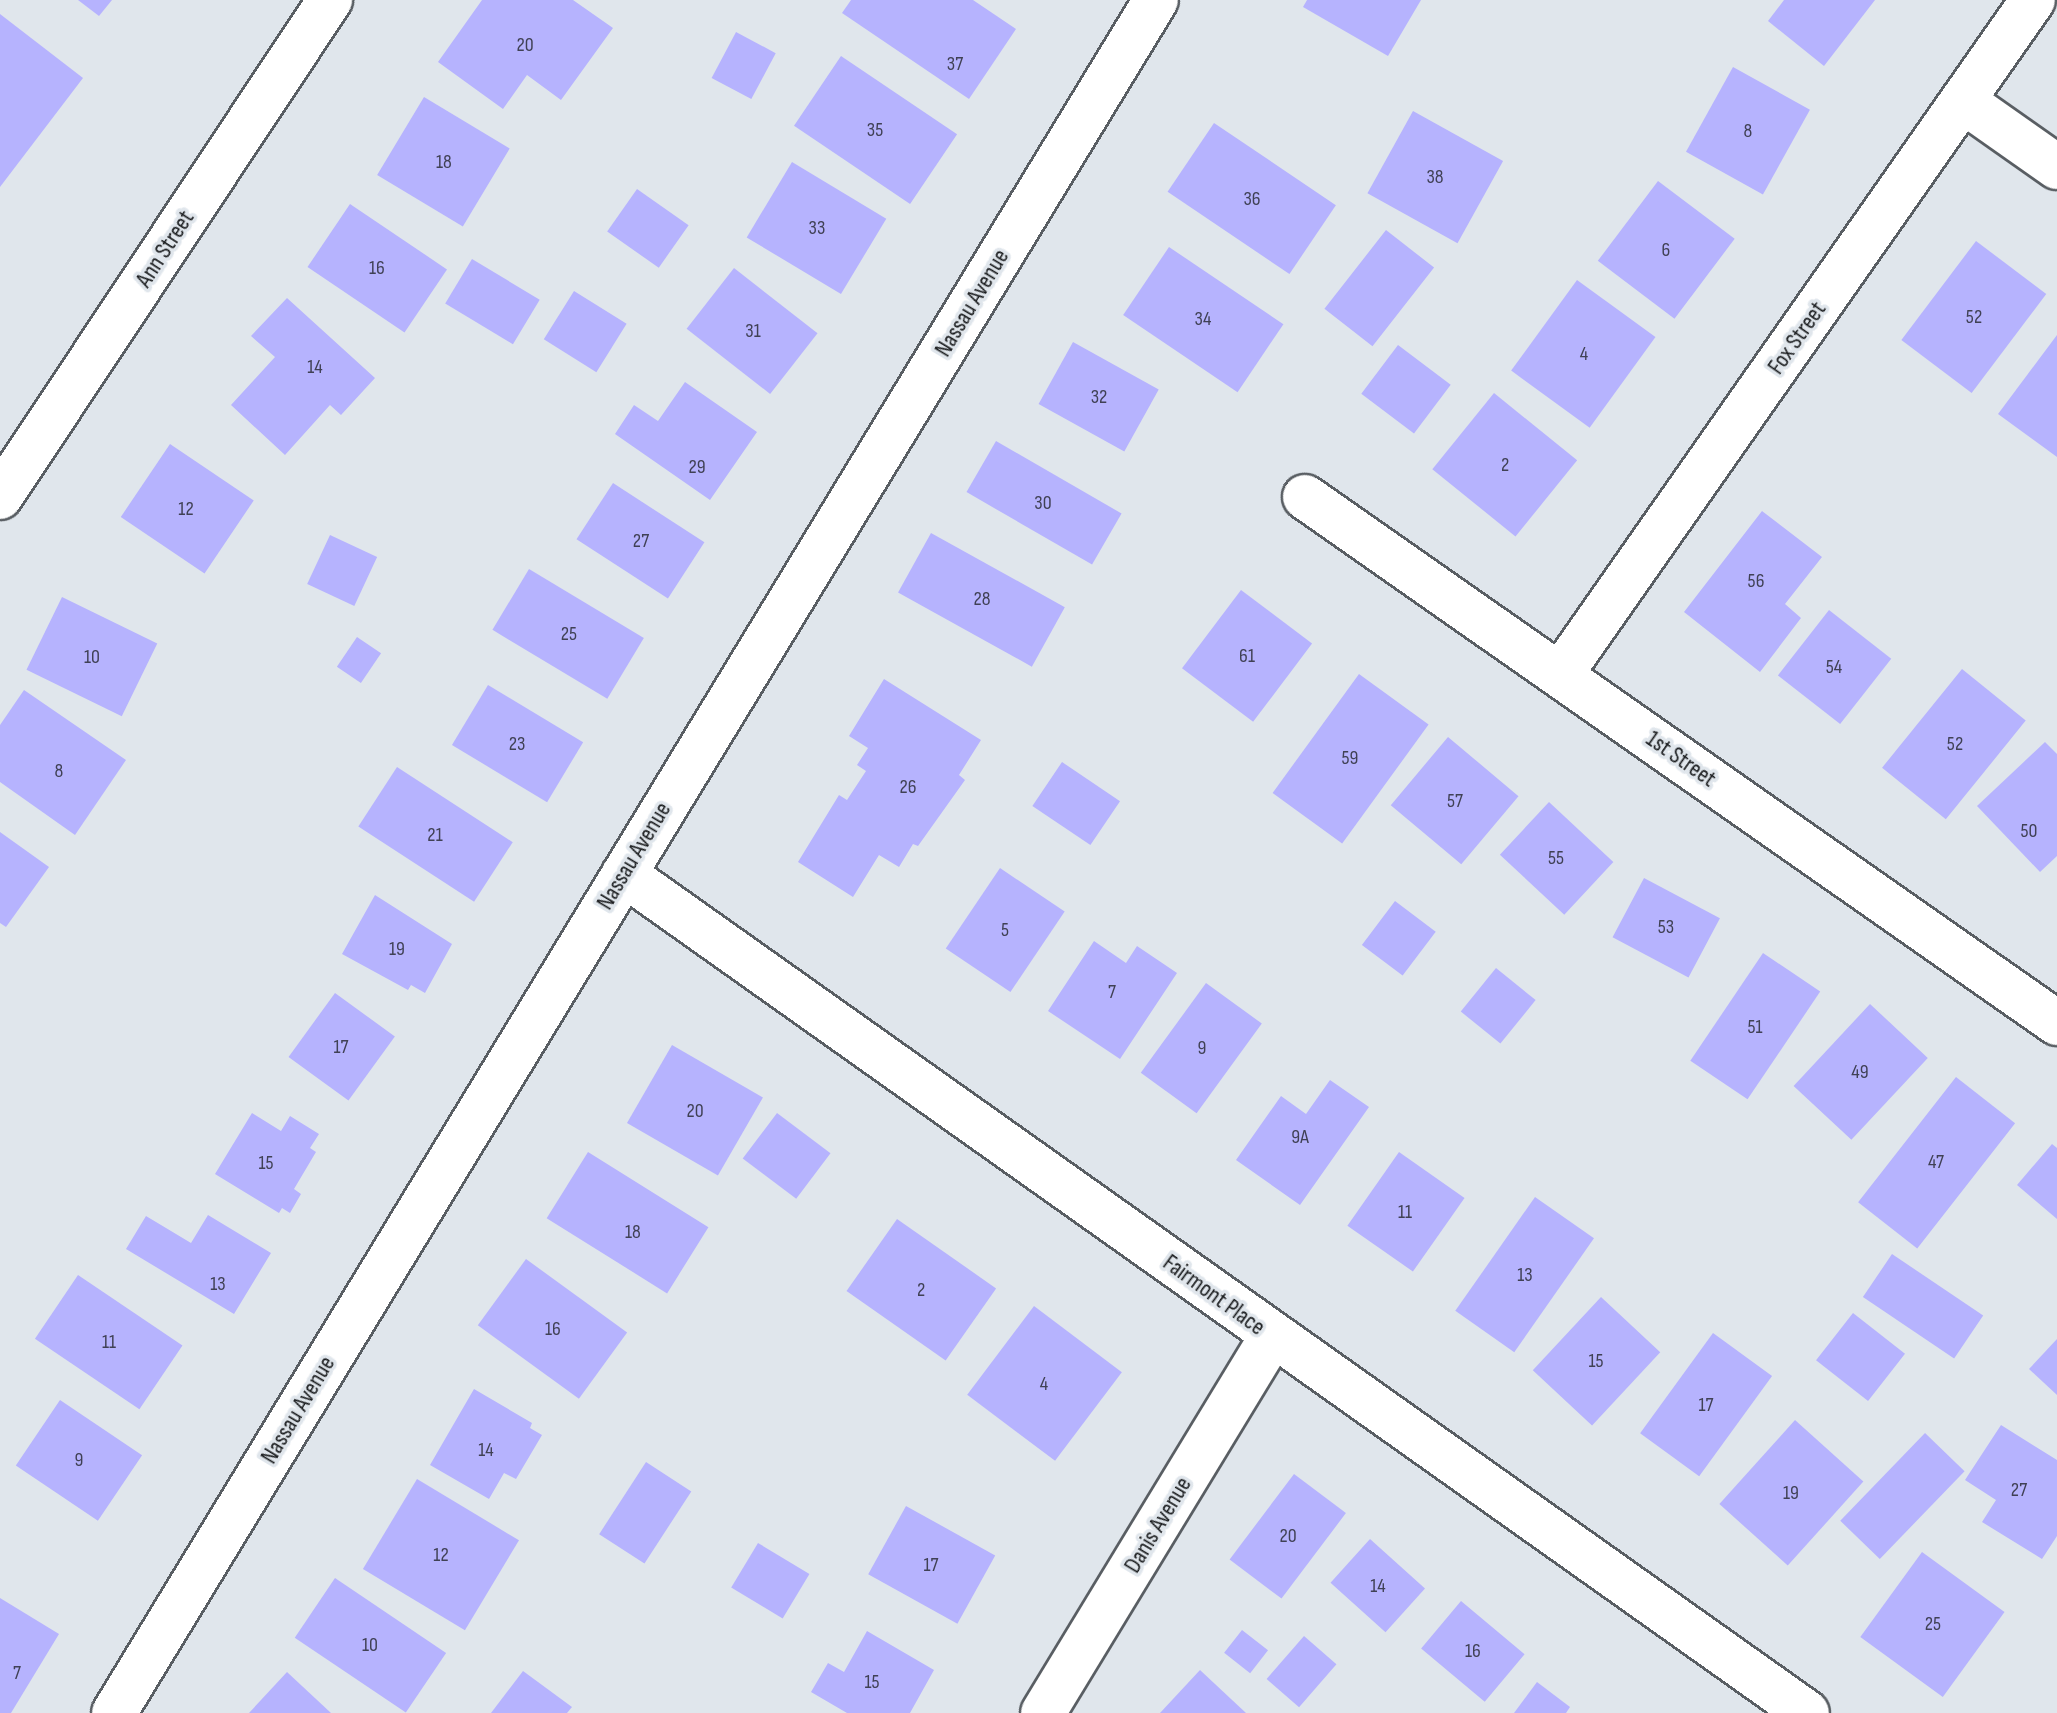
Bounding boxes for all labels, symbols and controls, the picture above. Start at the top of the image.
house number: 20 [516,33,534,57]
house number: 37 [947,52,963,76]
house number: 35 [867,118,883,142]
house number: 8 [1744,119,1752,143]
house number: 18 [436,150,452,174]
house number: 38 [1426,165,1444,189]
house number: 36 [1243,187,1261,211]
street label: Ann Street [130,205,200,293]
house number: 33 [809,216,825,240]
house number: 6 [1662,238,1670,262]
street label: Nassau Avenue [929,244,1015,362]
house number: 16 [369,256,385,280]
street label: Fox Street [1762,296,1832,380]
house number: 52 [1966,305,1982,329]
house number: 34 [1195,307,1211,331]
house number: 31 [745,319,761,343]
house number: 4 [1580,342,1588,366]
house number: 14 [307,355,323,379]
house number: 32 [1091,385,1107,409]
house number: 2 [1501,453,1509,477]
house number: 29 [688,455,706,479]
house number: 30 [1034,491,1052,515]
house number: 12 [178,497,194,521]
house number: 27 [633,529,649,553]
house number: 56 [1748,569,1764,593]
house number: 28 [974,587,990,611]
house number: 25 [561,622,577,646]
house number: 61 [1239,644,1255,668]
house number: 10 [84,645,100,669]
house number: 54 [1826,655,1842,679]
street label: 1st Street [1640,725,1722,793]
house number: 23 [509,732,525,756]
house number: 52 [1947,732,1963,756]
house number: 59 [1342,746,1358,770]
house number: 8 [55,759,63,783]
house number: 26 [900,775,916,799]
house number: 57 [1447,789,1463,813]
street label: Nassau Avenue [591,797,677,915]
house number: 50 [2021,819,2037,843]
house number: 21 [427,823,443,847]
house number: 55 [1548,846,1564,870]
house number: 53 [1658,915,1674,939]
house number: 5 [1001,918,1009,942]
house number: 19 [389,937,405,961]
house number: 7 [1108,980,1116,1004]
house number: 51 [1747,1015,1763,1039]
house number: 17 [334,1035,348,1059]
house number: 9 [1198,1036,1206,1060]
house number: 49 [1851,1060,1869,1084]
house number: 20 [686,1099,704,1123]
house number: 9A [1291,1125,1309,1149]
house number: 47 [1928,1150,1944,1174]
house number: 15 [258,1151,274,1175]
house number: 11 [1398,1200,1412,1224]
house number: 18 [625,1220,641,1244]
street label: Fairmont Place [1157,1248,1271,1342]
house number: 13 [1517,1263,1533,1287]
house number: 13 [210,1272,226,1296]
house number: 2 [917,1278,925,1302]
house number: 16 [545,1317,561,1341]
house number: 11 [102,1330,116,1354]
house number: 15 [1588,1349,1604,1373]
street label: Nassau Avenue [255,1351,341,1469]
house number: 4 [1040,1372,1048,1396]
house number: 17 [1699,1393,1713,1417]
house number: 14 [478,1438,494,1462]
house number: 9 [75,1448,83,1472]
street label: Danis Avenue [1118,1472,1198,1578]
house number: 27 [2011,1478,2027,1502]
house number: 19 [1783,1481,1799,1505]
house number: 20 [1279,1524,1297,1548]
house number: 12 [433,1543,449,1567]
house number: 17 [924,1553,938,1577]
house number: 14 [1370,1574,1386,1598]
house number: 25 [1925,1612,1941,1636]
house number: 10 [362,1633,378,1657]
house number: 16 [1465,1639,1481,1663]
house number: 7 [13,1661,21,1685]
house number: 15 [864,1670,880,1694]

